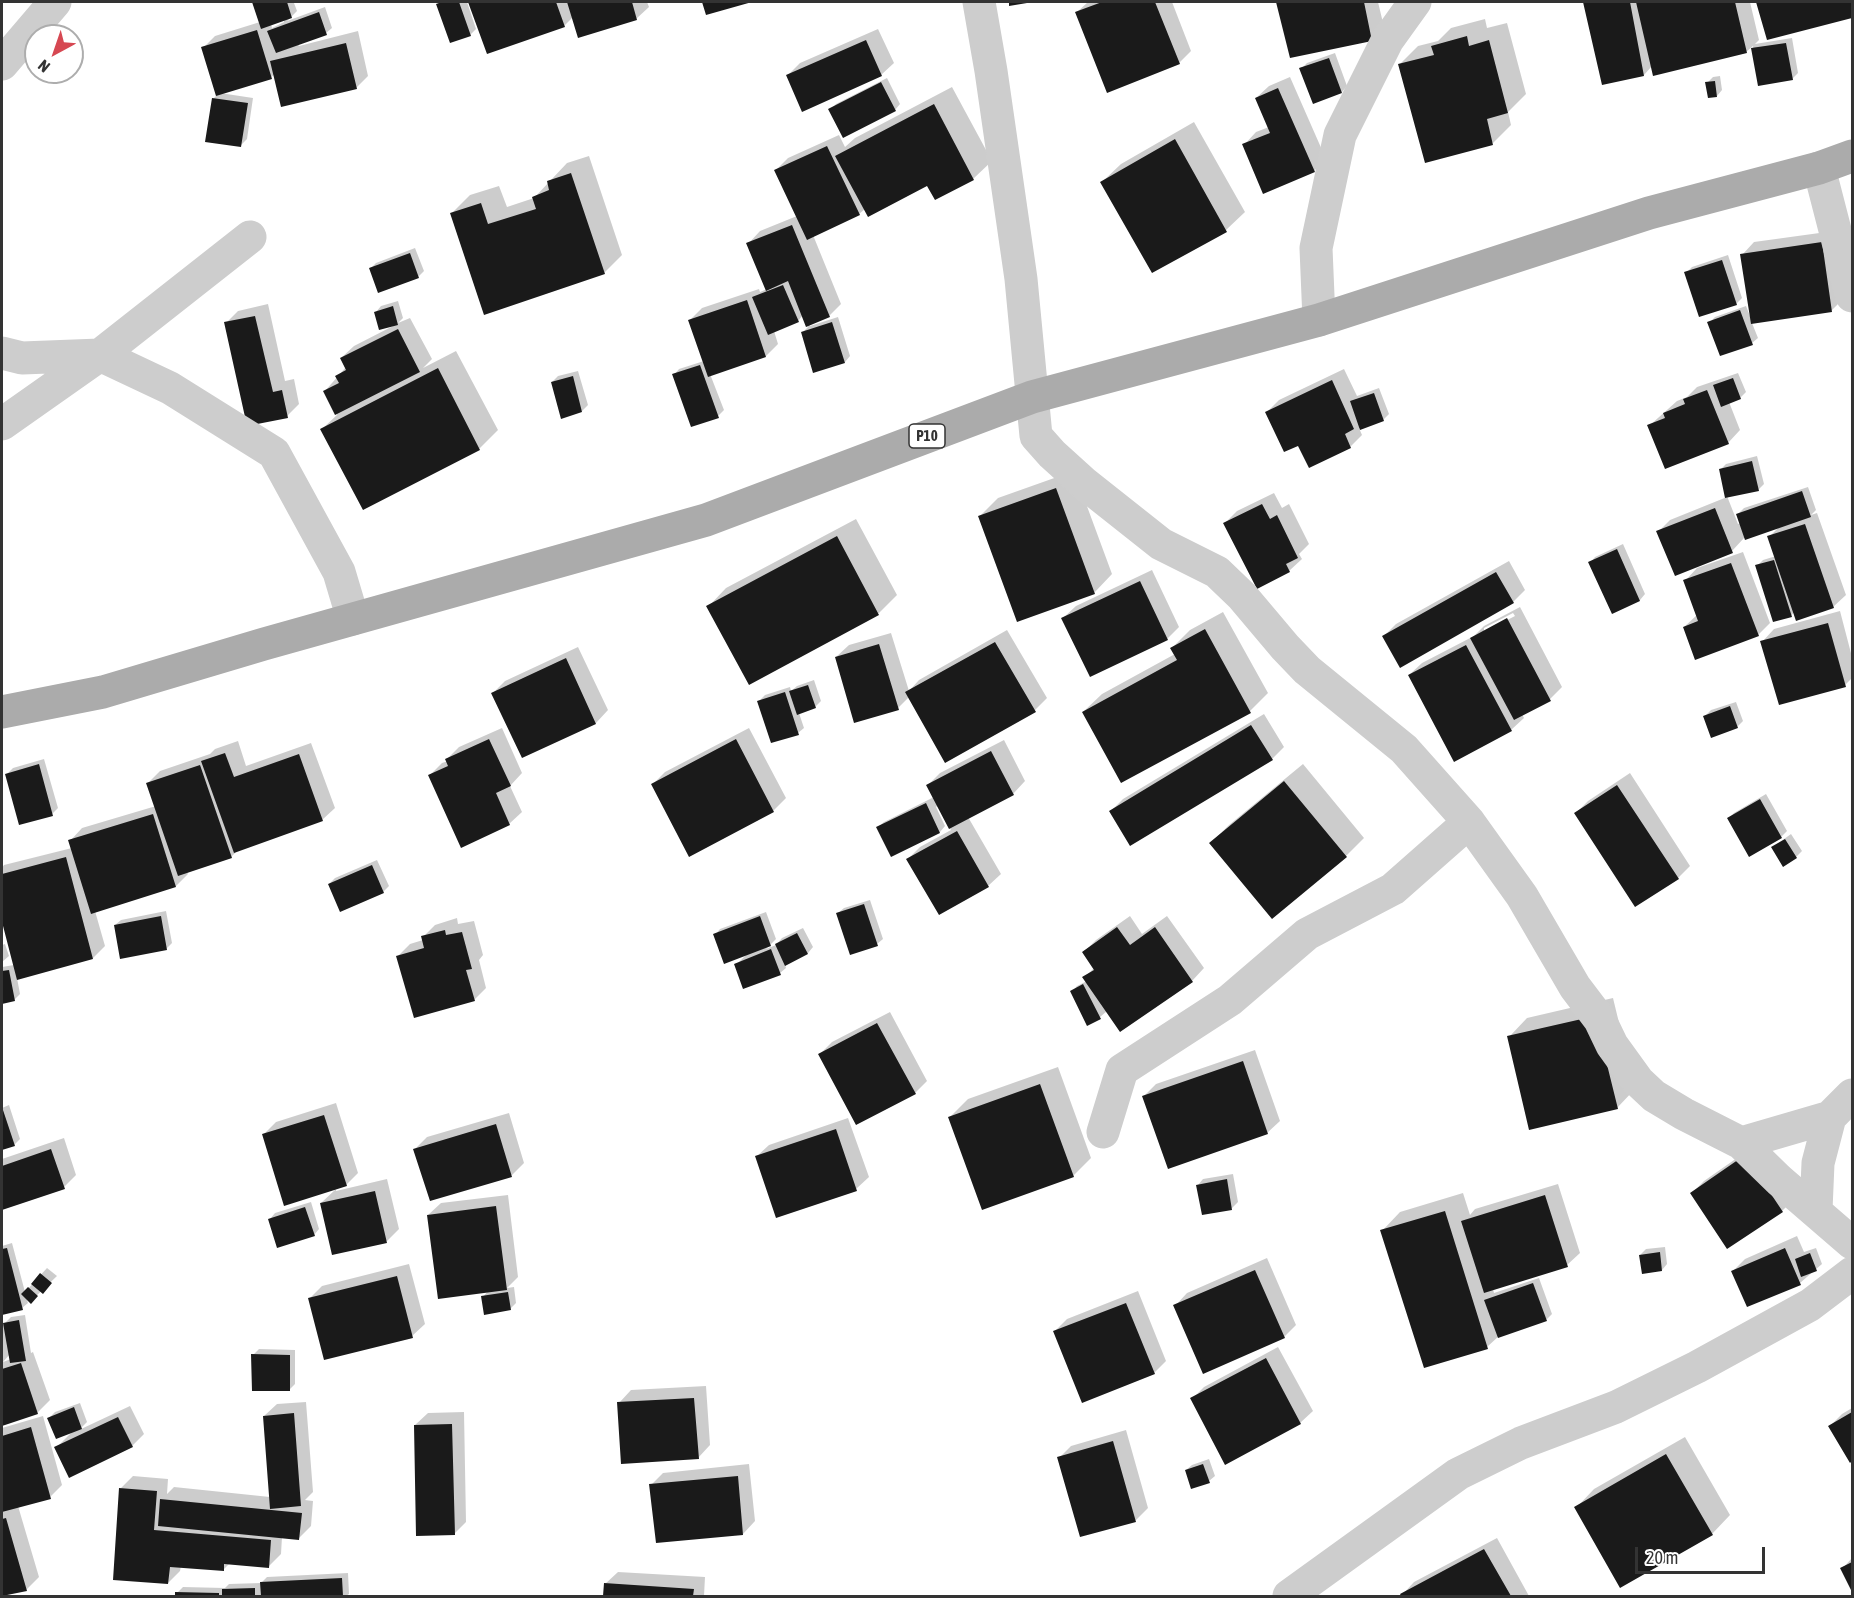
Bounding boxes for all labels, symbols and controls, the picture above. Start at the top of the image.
north arrow [24,24,84,84]
text: N [34,56,53,76]
road number: P10 [909,424,945,448]
scale bar [1638,1535,1768,1573]
text: 20 m [1646,1547,1678,1568]

